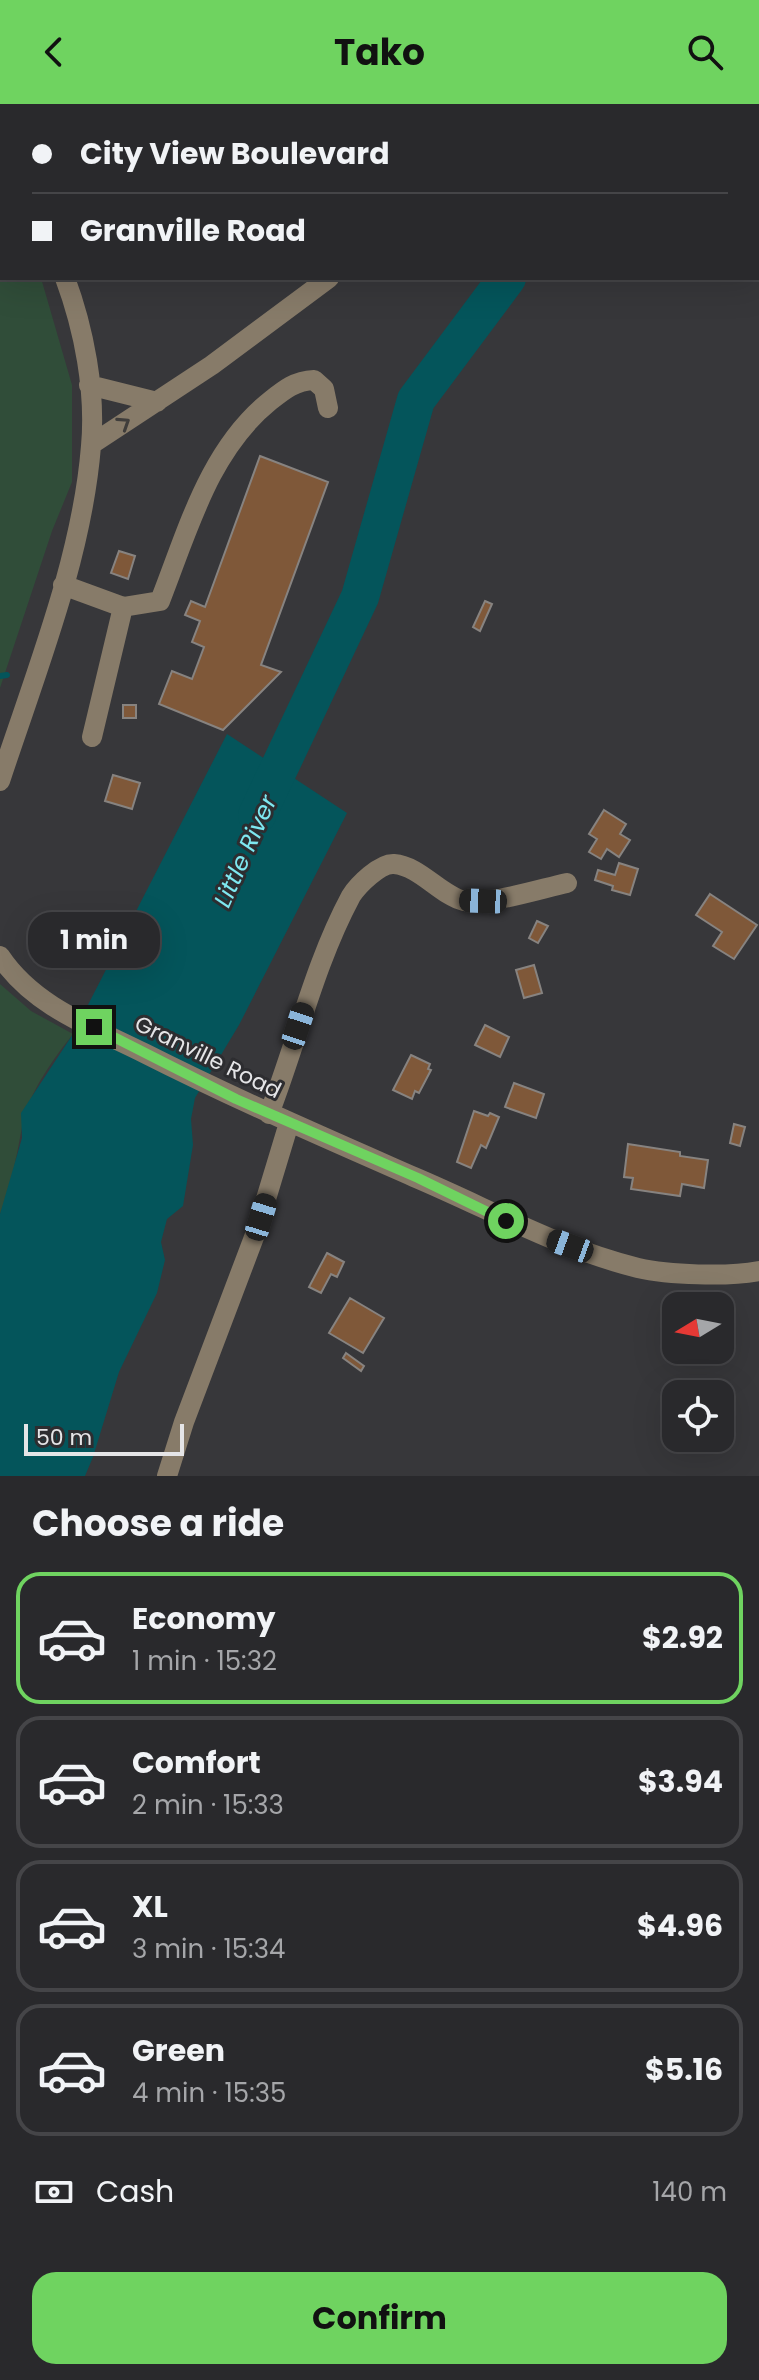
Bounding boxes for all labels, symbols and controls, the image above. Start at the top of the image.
text: Tako [334,27,425,78]
icon: back [32,30,76,74]
icon: search [683,30,727,74]
text: City View Boulevard [80,132,390,175]
text: Granville Road [80,209,306,252]
one-way arrow [116,417,130,432]
water label: Little River [206,789,285,912]
car [459,888,507,914]
callout: 1 min [28,911,160,967]
text: 1 min [60,922,128,958]
car [279,999,317,1053]
street label: Granville Road [129,1008,287,1106]
route end [76,1009,112,1045]
car [243,1191,279,1243]
route start [488,1203,524,1239]
car [543,1227,597,1265]
north arrow [662,1292,734,1364]
map controls [662,1292,734,1452]
button: locate [662,1380,734,1452]
scale bar [24,1420,184,1456]
text: 50 m [36,1422,92,1453]
text: Choose a ride [32,1498,284,1549]
text: Economy [132,1597,276,1640]
icon: car [36,1602,108,1674]
text: $2.92 [642,1616,723,1659]
text: 1 min · 15:32 [132,1643,277,1679]
text: Comfort [132,1741,261,1784]
icon: car [36,1746,108,1818]
text: $3.94 [638,1760,723,1803]
text: 2 min · 15:33 [132,1787,284,1823]
text: XL [132,1885,168,1928]
icon: car [36,1890,108,1962]
text: $4.96 [637,1904,723,1947]
text: 3 min · 15:34 [132,1931,285,1967]
text: Green [132,2029,225,2072]
icon: car [36,2034,108,2106]
text: $5.16 [645,2048,723,2091]
text: 4 min · 15:35 [132,2075,286,2111]
icon: cash [32,2170,76,2214]
text: Cash [96,2170,174,2213]
text: 140 m [652,2174,727,2210]
button: Confirm [32,2272,727,2364]

